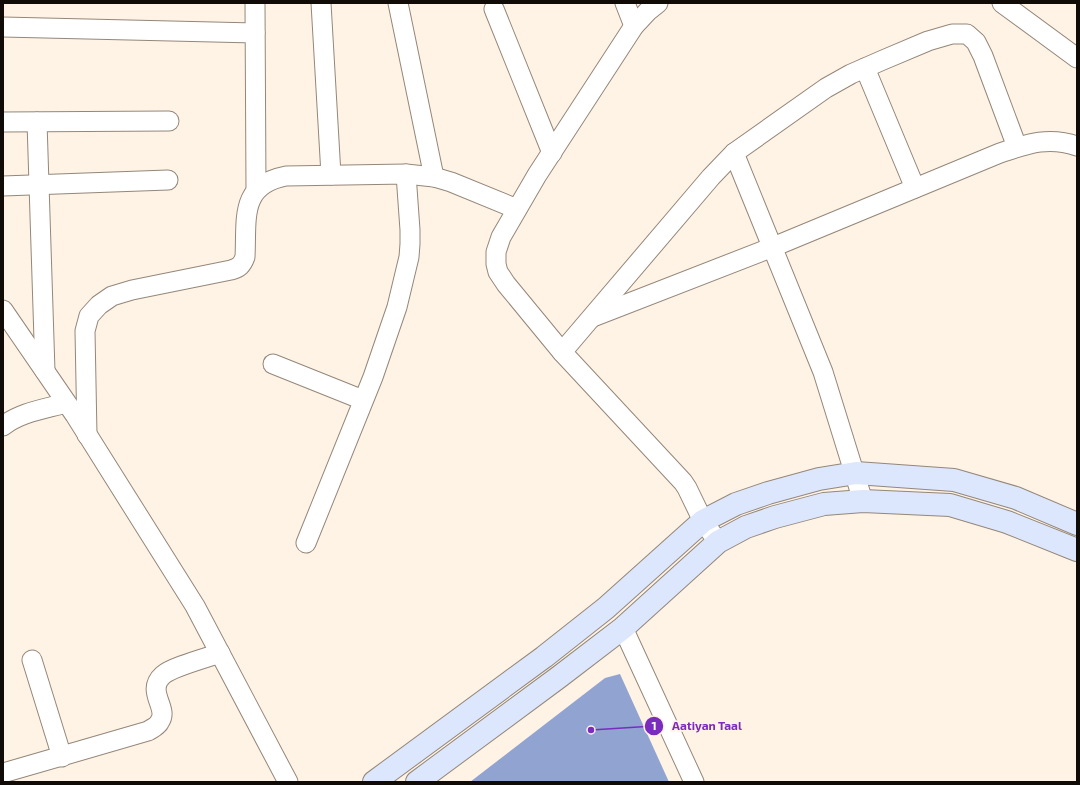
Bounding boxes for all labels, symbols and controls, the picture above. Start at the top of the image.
callout: Aatiyan Taal [644,714,750,738]
text: 1 [651,718,657,732]
text: Aatiyan Taal [672,718,742,733]

